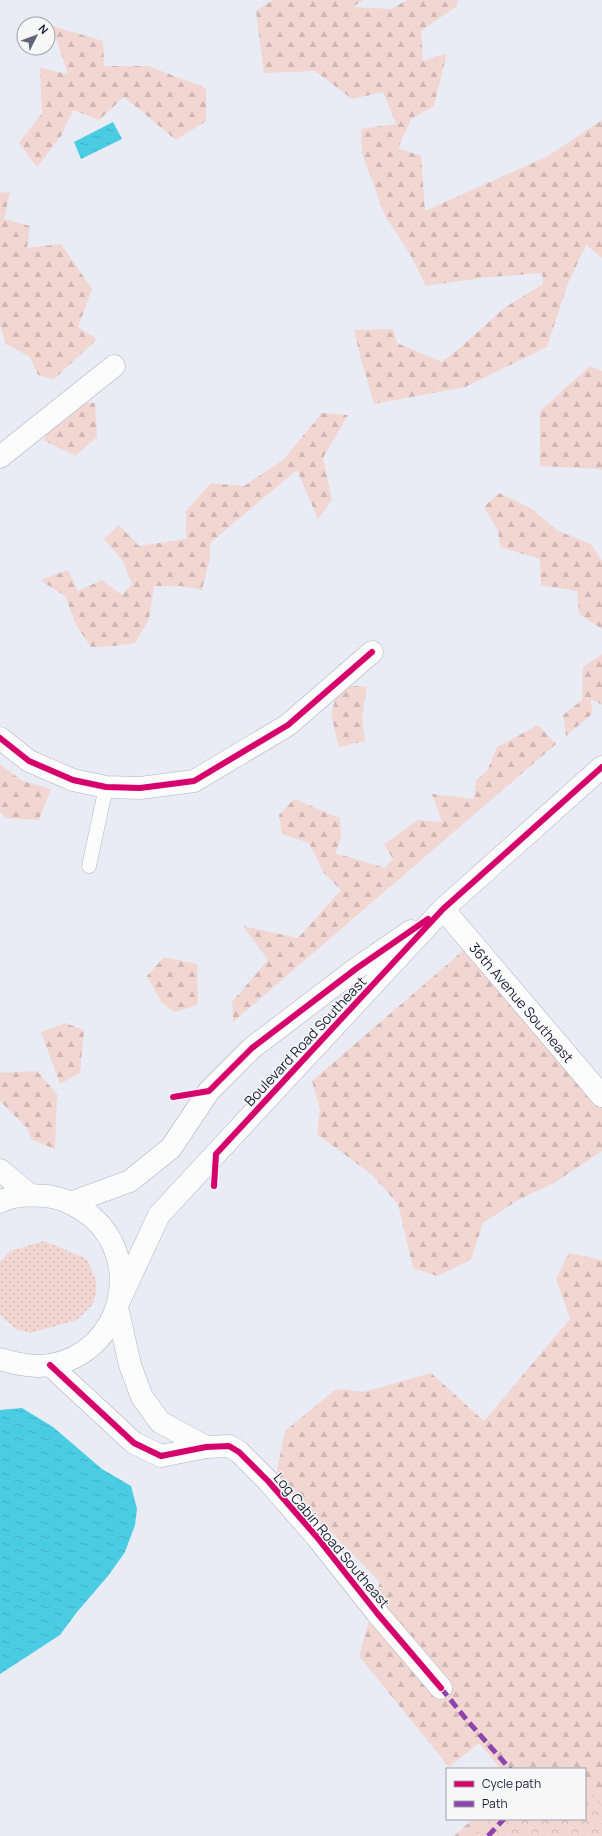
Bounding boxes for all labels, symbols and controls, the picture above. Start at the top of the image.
north arrow [16,16,56,56]
text: N [36,21,52,37]
street label: 36th Avenue Southeast [466,938,579,1066]
street label: Boulevard Road Southeast [240,972,370,1110]
street label: Log Cabin Road Southeast [270,1468,394,1612]
legend [446,1768,586,1820]
text: Cycle path [482,1775,541,1792]
text: Path [482,1795,508,1812]

